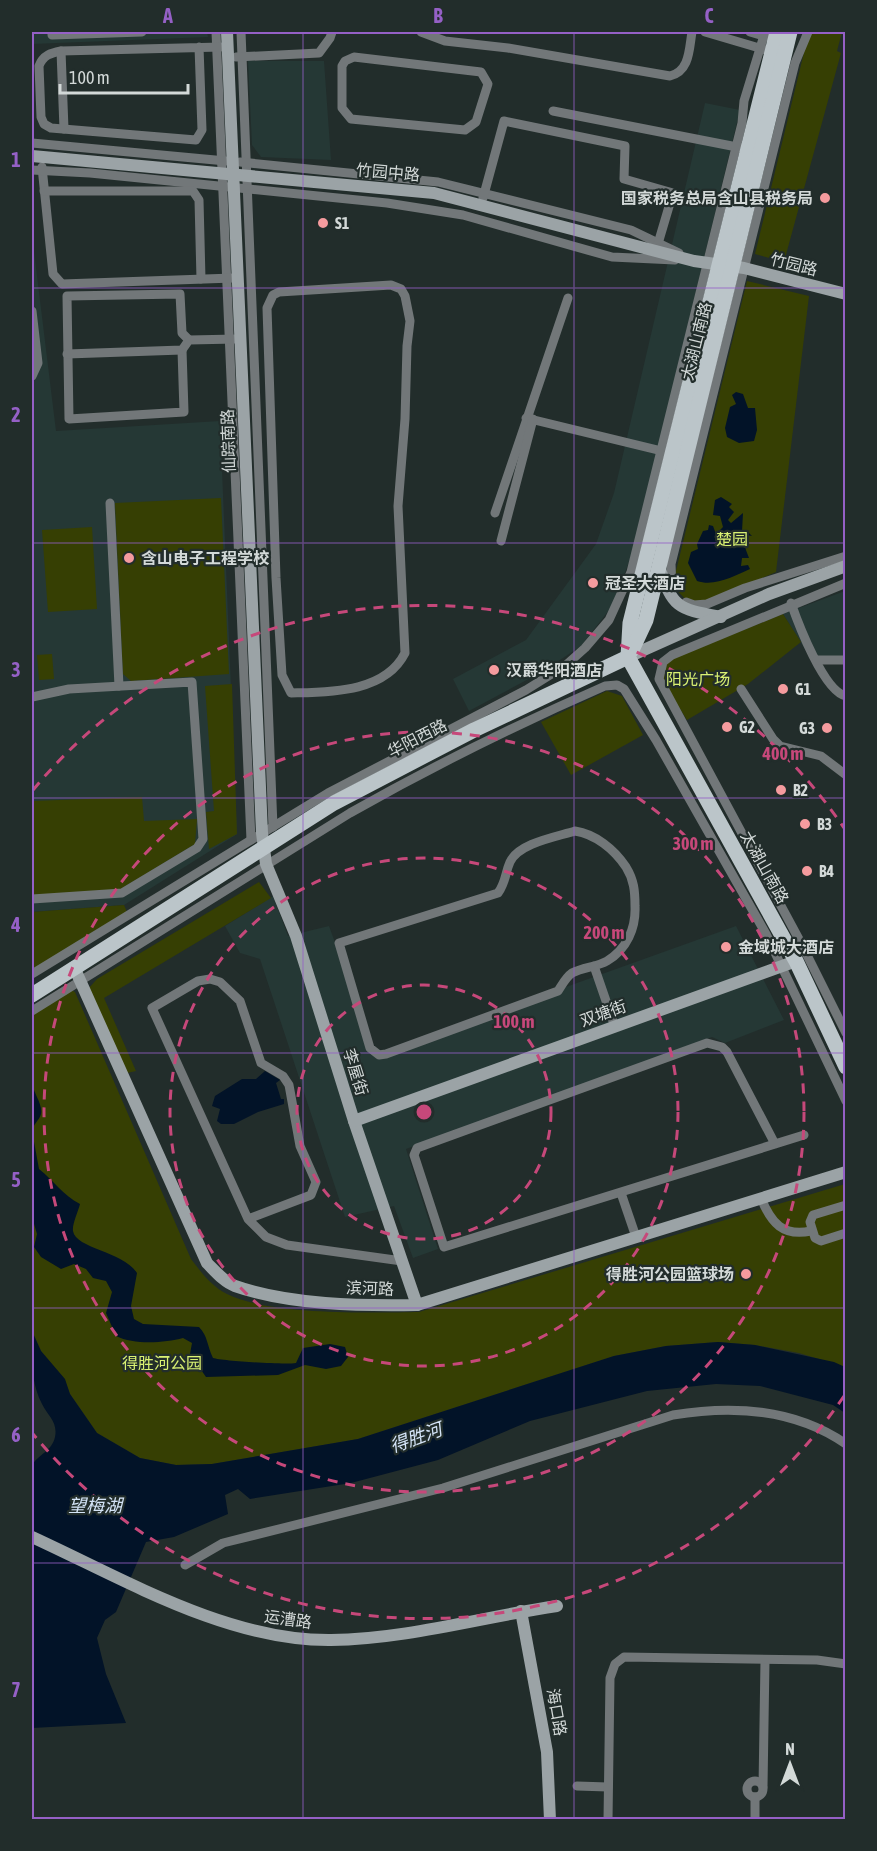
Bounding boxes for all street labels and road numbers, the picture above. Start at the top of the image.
street label: 竹园中路 [355,160,421,184]
street label: 竹园路 [769,249,819,279]
street label: 太湖山南路 [678,300,714,382]
street label: 仙踪南路 [218,409,238,473]
street label: 华阳西路 [384,715,450,761]
street label: 太湖山南路 [738,828,792,906]
street label: 双塘街 [577,996,629,1030]
street label: 李屋街 [340,1046,372,1098]
street label: 滨河路 [346,1278,394,1298]
street label: 运漕路 [263,1607,313,1631]
street label: 海口路 [544,1687,570,1737]

